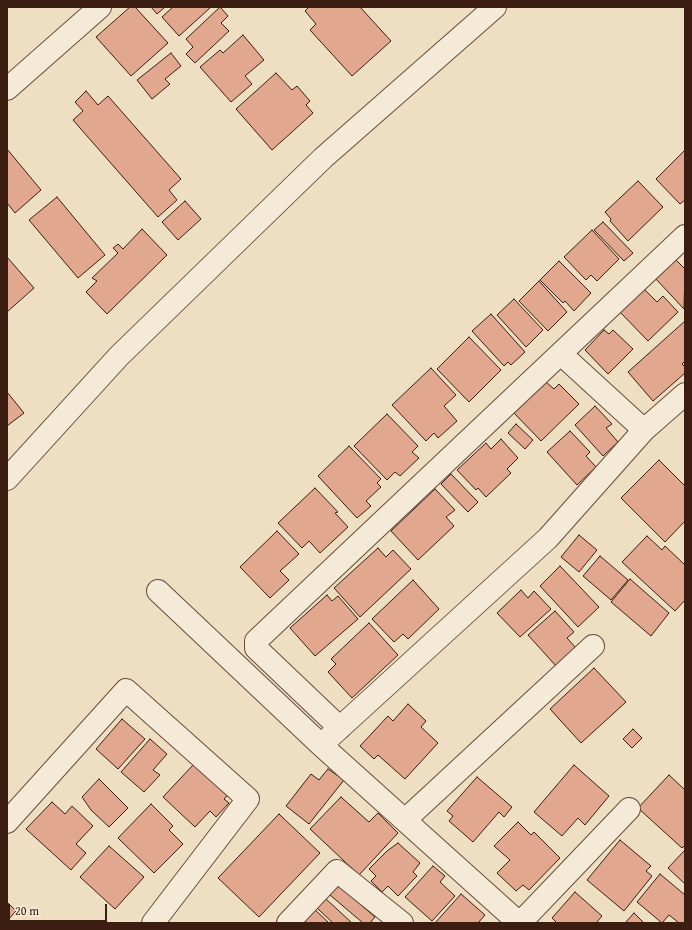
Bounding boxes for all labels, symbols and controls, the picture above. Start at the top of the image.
scale bar [10,896,109,922]
text: 20 m [15,902,39,919]

